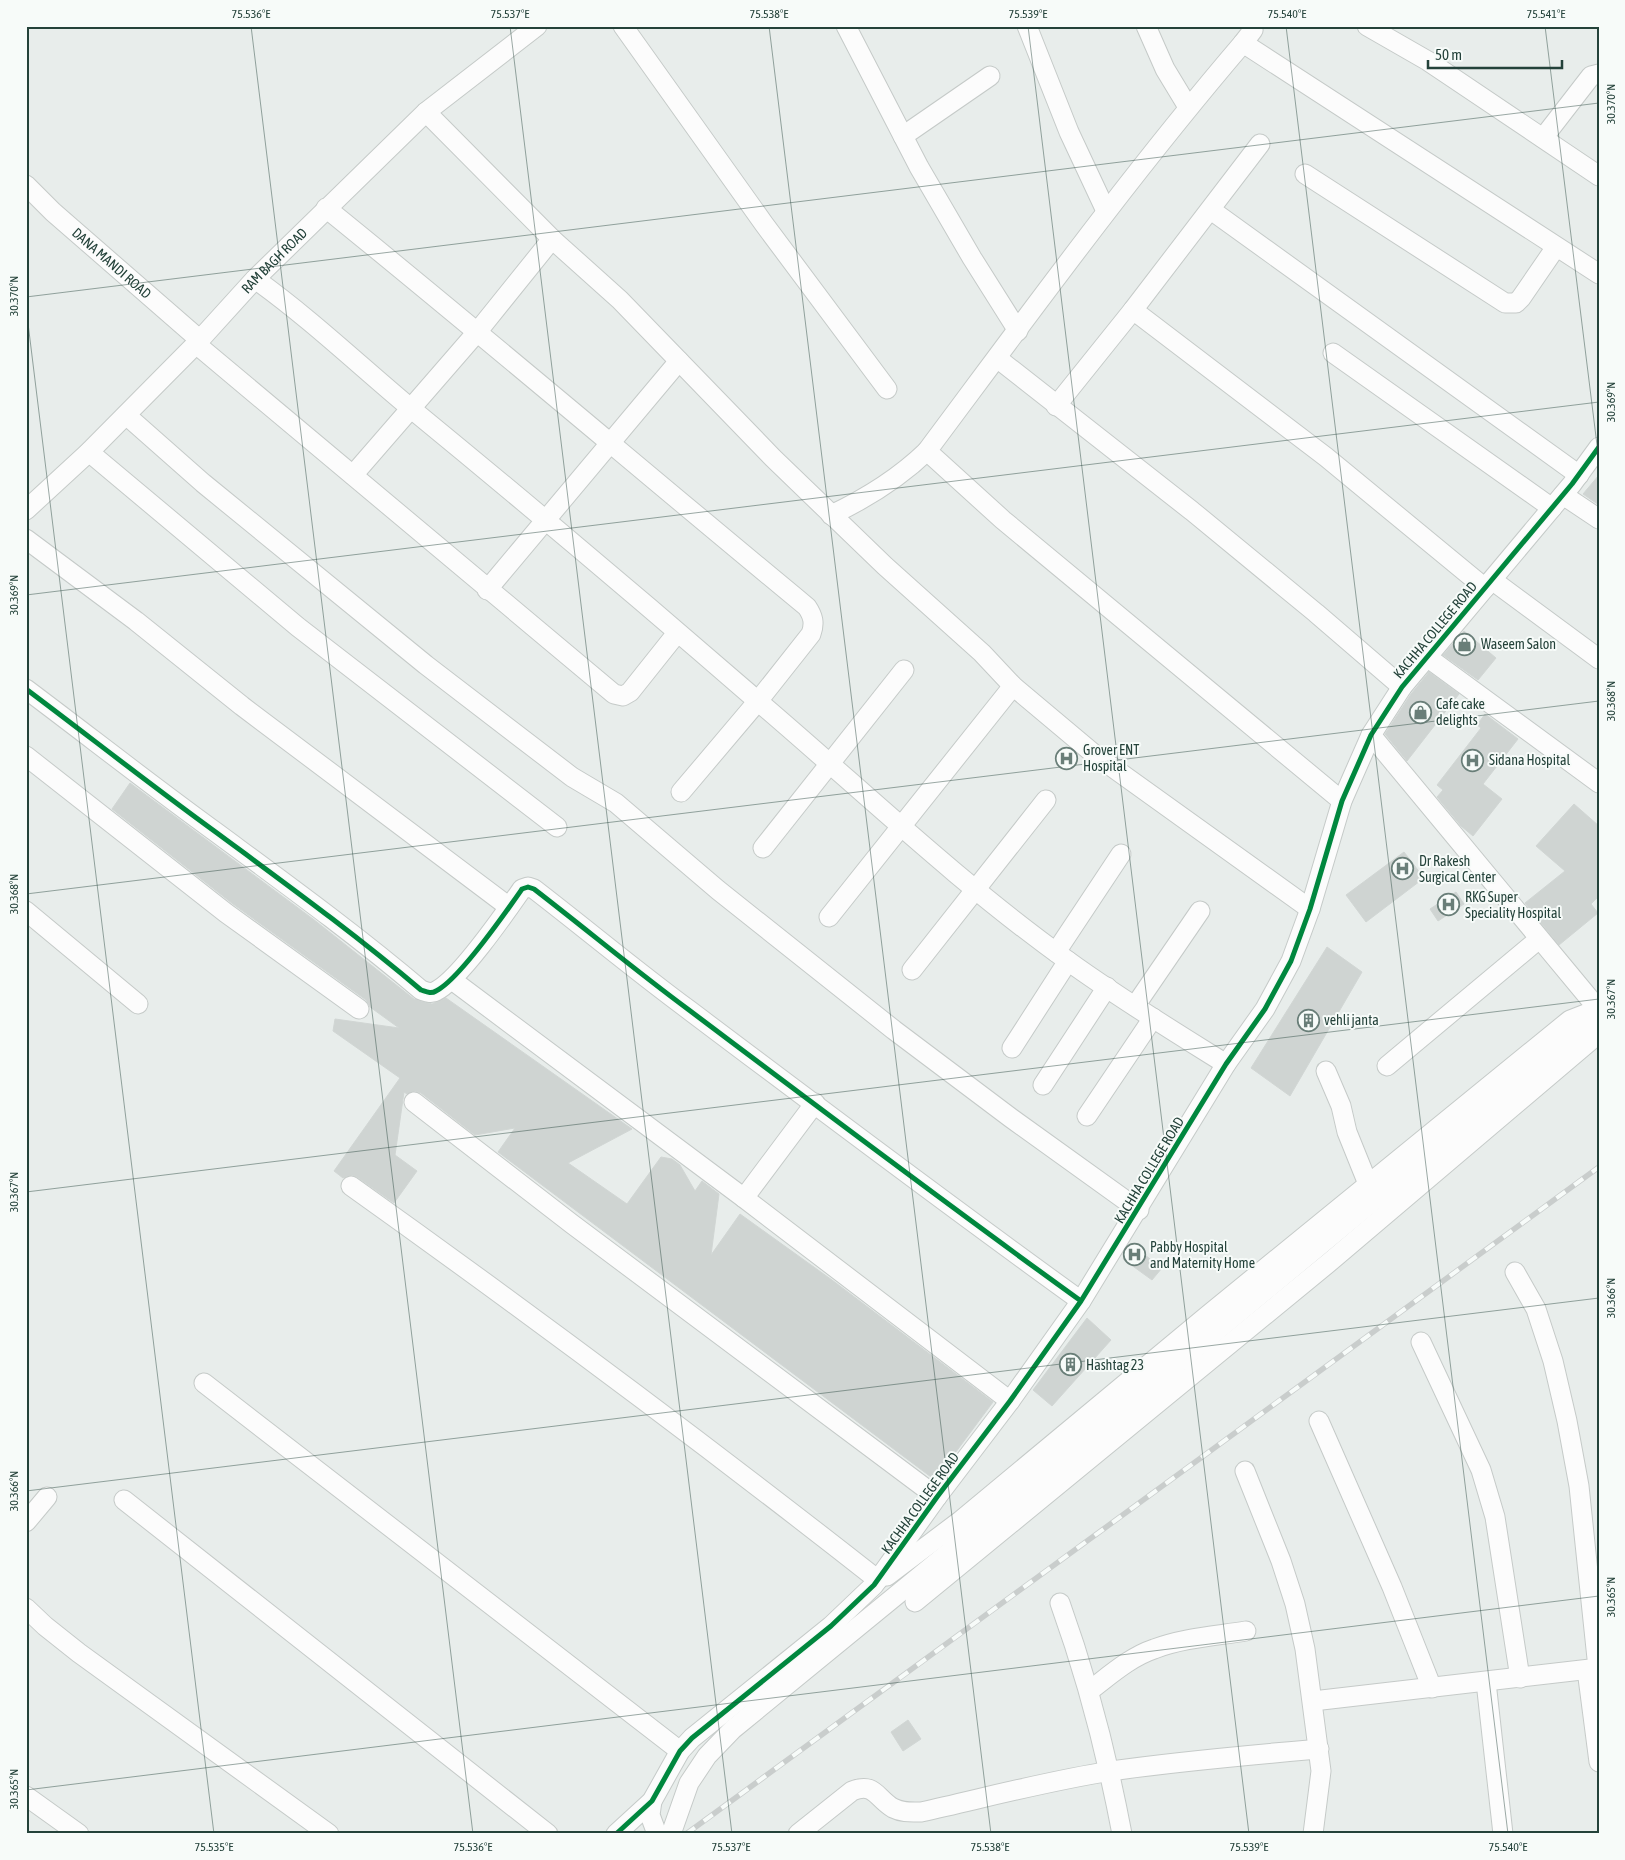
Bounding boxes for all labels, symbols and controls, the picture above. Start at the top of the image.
text: 75.536°E [232,7,270,21]
text: 75.537°E [491,7,529,21]
text: 75.538°E [750,7,788,21]
text: 75.539°E [1009,7,1047,21]
text: 75.540°E [1268,7,1306,21]
text: 75.541°E [1527,7,1565,21]
scale bar [1428,38,1561,70]
text: 50 m [1435,46,1462,63]
text: 30.370°N [1604,84,1618,124]
street label: DANA MANDI ROAD [69,224,155,302]
street label: RAM BAGH ROAD [238,225,310,297]
text: 30.370°N [7,276,21,316]
text: 30.369°N [1604,382,1618,422]
text: 30.369°N [7,575,21,615]
street label: KACHHA COLLEGE ROAD [1390,578,1480,682]
shop icon: Waseem Salon [1453,632,1477,656]
place label: Waseem Salon [1481,636,1556,652]
text: 30.368°N [1604,681,1618,721]
place label: Cafe cake delights [1436,696,1485,728]
shop icon: Cafe cake delights [1408,700,1432,724]
place label: Grover ENT Hospital [1083,742,1139,774]
hospital icon: Grover ENT Hospital [1055,746,1079,770]
hospital icon: Sidana Hospital [1461,748,1485,772]
place label: Sidana Hospital [1489,752,1571,768]
place label: Dr Rakesh Surgical Center [1419,853,1497,885]
hospital icon: Dr Rakesh Surgical Center [1391,857,1415,881]
text: 30.368°N [7,874,21,914]
place label: RKG Super Speciality Hospital [1465,889,1561,921]
hospital icon: RKG Super Speciality Hospital [1437,893,1461,917]
text: 30.367°N [1604,979,1618,1019]
building icon: vehli janta [1296,1008,1320,1032]
place label: vehli janta [1324,1012,1379,1028]
street label: KACHHA COLLEGE ROAD [1111,1114,1187,1226]
text: 30.367°N [7,1172,21,1212]
place label: Pabby Hospital and Maternity Home [1150,1239,1255,1271]
hospital icon: Pabby Hospital and Maternity Home [1122,1243,1146,1267]
text: 30.366°N [1604,1278,1618,1318]
building icon: Hashtag 23 [1058,1353,1082,1377]
place label: Hashtag 23 [1086,1357,1144,1373]
street label: KACHHA COLLEGE ROAD [878,1449,962,1557]
text: 30.366°N [7,1471,21,1511]
text: 30.365°N [1604,1577,1618,1617]
text: 30.365°N [7,1769,21,1809]
text: 75.535°E [195,1840,233,1854]
text: 75.536°E [454,1840,492,1854]
text: 75.537°E [712,1840,750,1854]
text: 75.538°E [971,1840,1009,1854]
text: 75.539°E [1230,1840,1268,1854]
text: 75.540°E [1489,1840,1527,1854]

